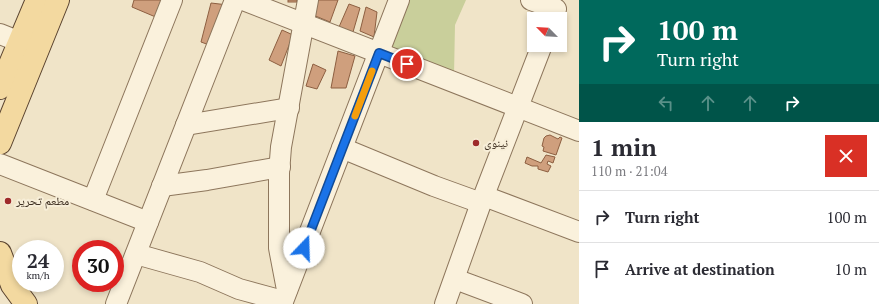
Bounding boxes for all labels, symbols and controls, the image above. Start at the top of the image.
text: 100 m [657,11,738,48]
north arrow [527,12,567,52]
map controls [527,12,567,52]
icon: right [591,16,643,68]
pin [390,47,424,81]
text: Turn right [657,47,739,71]
icon: arrive [396,53,418,75]
icon: left [655,92,677,114]
icon: ahead [697,92,719,114]
icon: ahead [739,92,761,114]
icon: right [781,92,803,114]
text: 1 min [591,131,657,163]
place label: نينوى [484,135,508,150]
button: close [825,135,867,177]
marker: نينوى [471,138,481,148]
text: 110 m · 21:04 [591,162,668,180]
place label: مطعم تحرير [15,193,69,209]
marker: مطعم تحرير [3,196,13,206]
icon: right [591,206,613,228]
text: Turn right [625,207,700,227]
text: 100 m [826,207,867,227]
position arrow [283,227,325,269]
speed limit sign: 30 [72,240,124,292]
text: 24 [27,247,49,274]
icon: arrive [591,258,613,280]
text: Arrive at destination [625,259,775,279]
text: 10 m [834,259,867,279]
text: km/h [26,269,50,282]

